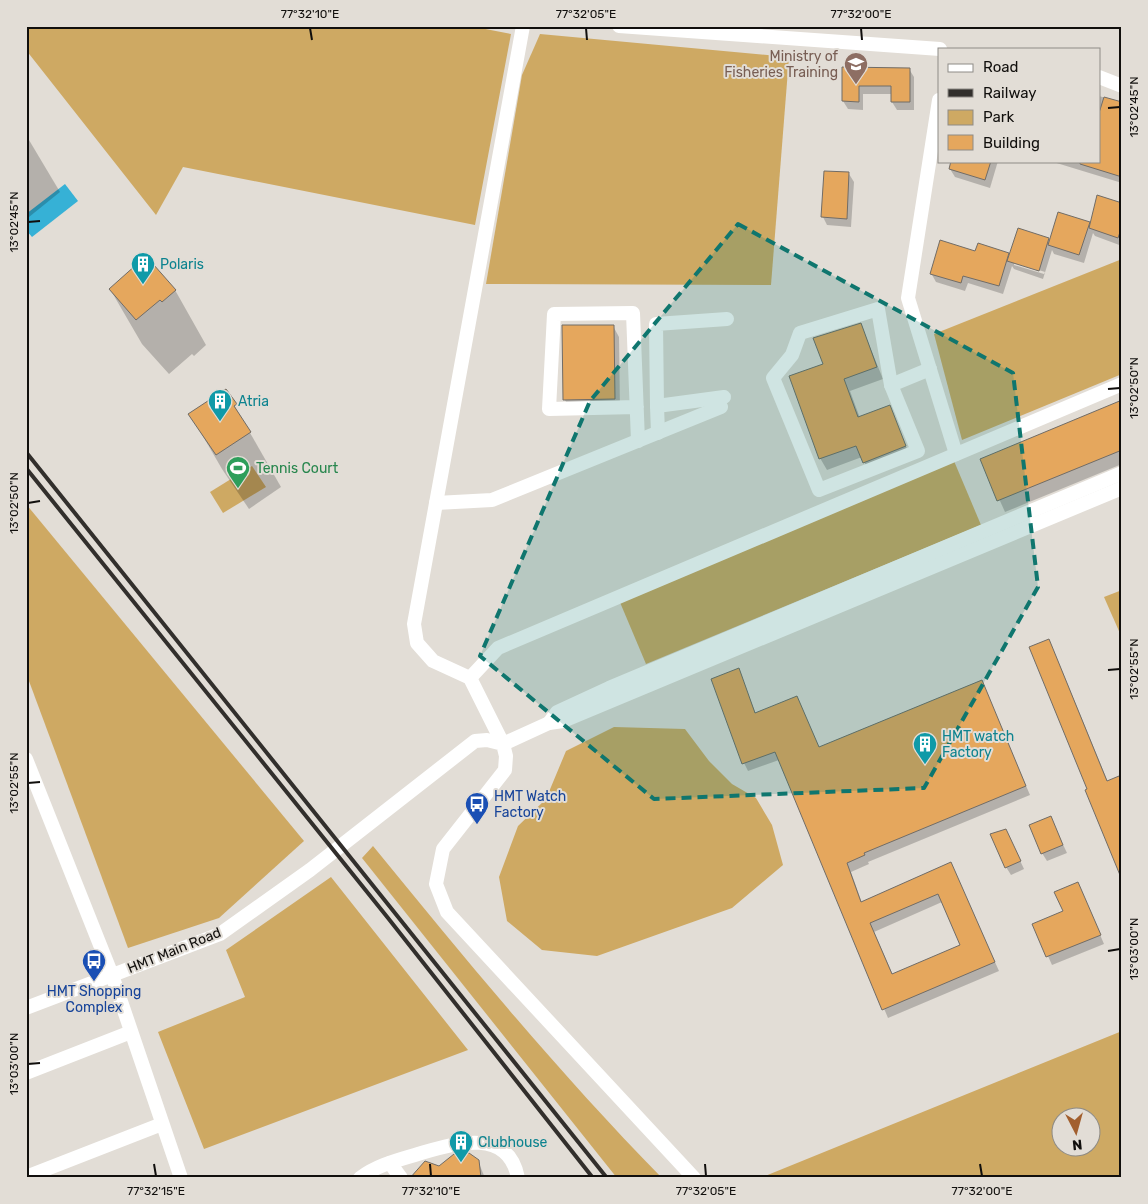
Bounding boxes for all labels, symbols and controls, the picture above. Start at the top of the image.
text: 77°32'10"E [281,7,339,21]
text: 77°32'05"E [556,7,616,21]
text: 77°32'00"E [831,7,891,21]
place label: Ministry of Fisheries Training [724,48,839,81]
legend [938,48,1100,162]
school or university icon: Ministry of Fisheries Training [843,51,869,85]
text: Road [983,58,1019,76]
text: 13°02'45"N [1127,76,1141,138]
text: Railway [983,84,1037,102]
text: Park [983,108,1014,126]
text: Building [983,134,1040,152]
text: 13°02'45"N [7,191,21,253]
building icon: Polaris [130,251,156,285]
place label: Polaris [160,256,204,273]
text: 13°02'50"N [1127,357,1141,419]
building icon: Atria [207,388,233,422]
place label: Atria [238,393,269,410]
sports icon: Tennis Court [225,455,251,489]
place label: Tennis Court [256,460,339,477]
text: 13°02'50"N [7,472,21,534]
text: 13°02'55"N [1127,638,1141,700]
place label: HMT watch Factory [942,728,1014,761]
building icon: HMT watch Factory [912,731,938,765]
text: 13°02'55"N [7,752,21,814]
place label: HMT Watch Factory [494,788,566,821]
bus stop icon: HMT Watch Factory [464,791,490,825]
text: 13°03'00"N [1127,918,1141,980]
street label: HMT Main Road [125,924,224,977]
bus stop icon: HMT Shopping Complex [81,948,107,982]
place label: HMT Shopping Complex [47,983,141,1016]
text: 13°03'00"N [7,1033,21,1095]
north arrow [1050,1106,1100,1156]
building icon: Clubhouse [448,1129,474,1163]
place label: Clubhouse [478,1134,548,1151]
text: N [1071,1135,1083,1153]
text: 77°32'15"E [127,1184,185,1198]
text: 77°32'10"E [402,1184,460,1198]
text: 77°32'05"E [676,1184,736,1198]
text: 77°32'00"E [952,1184,1012,1198]

